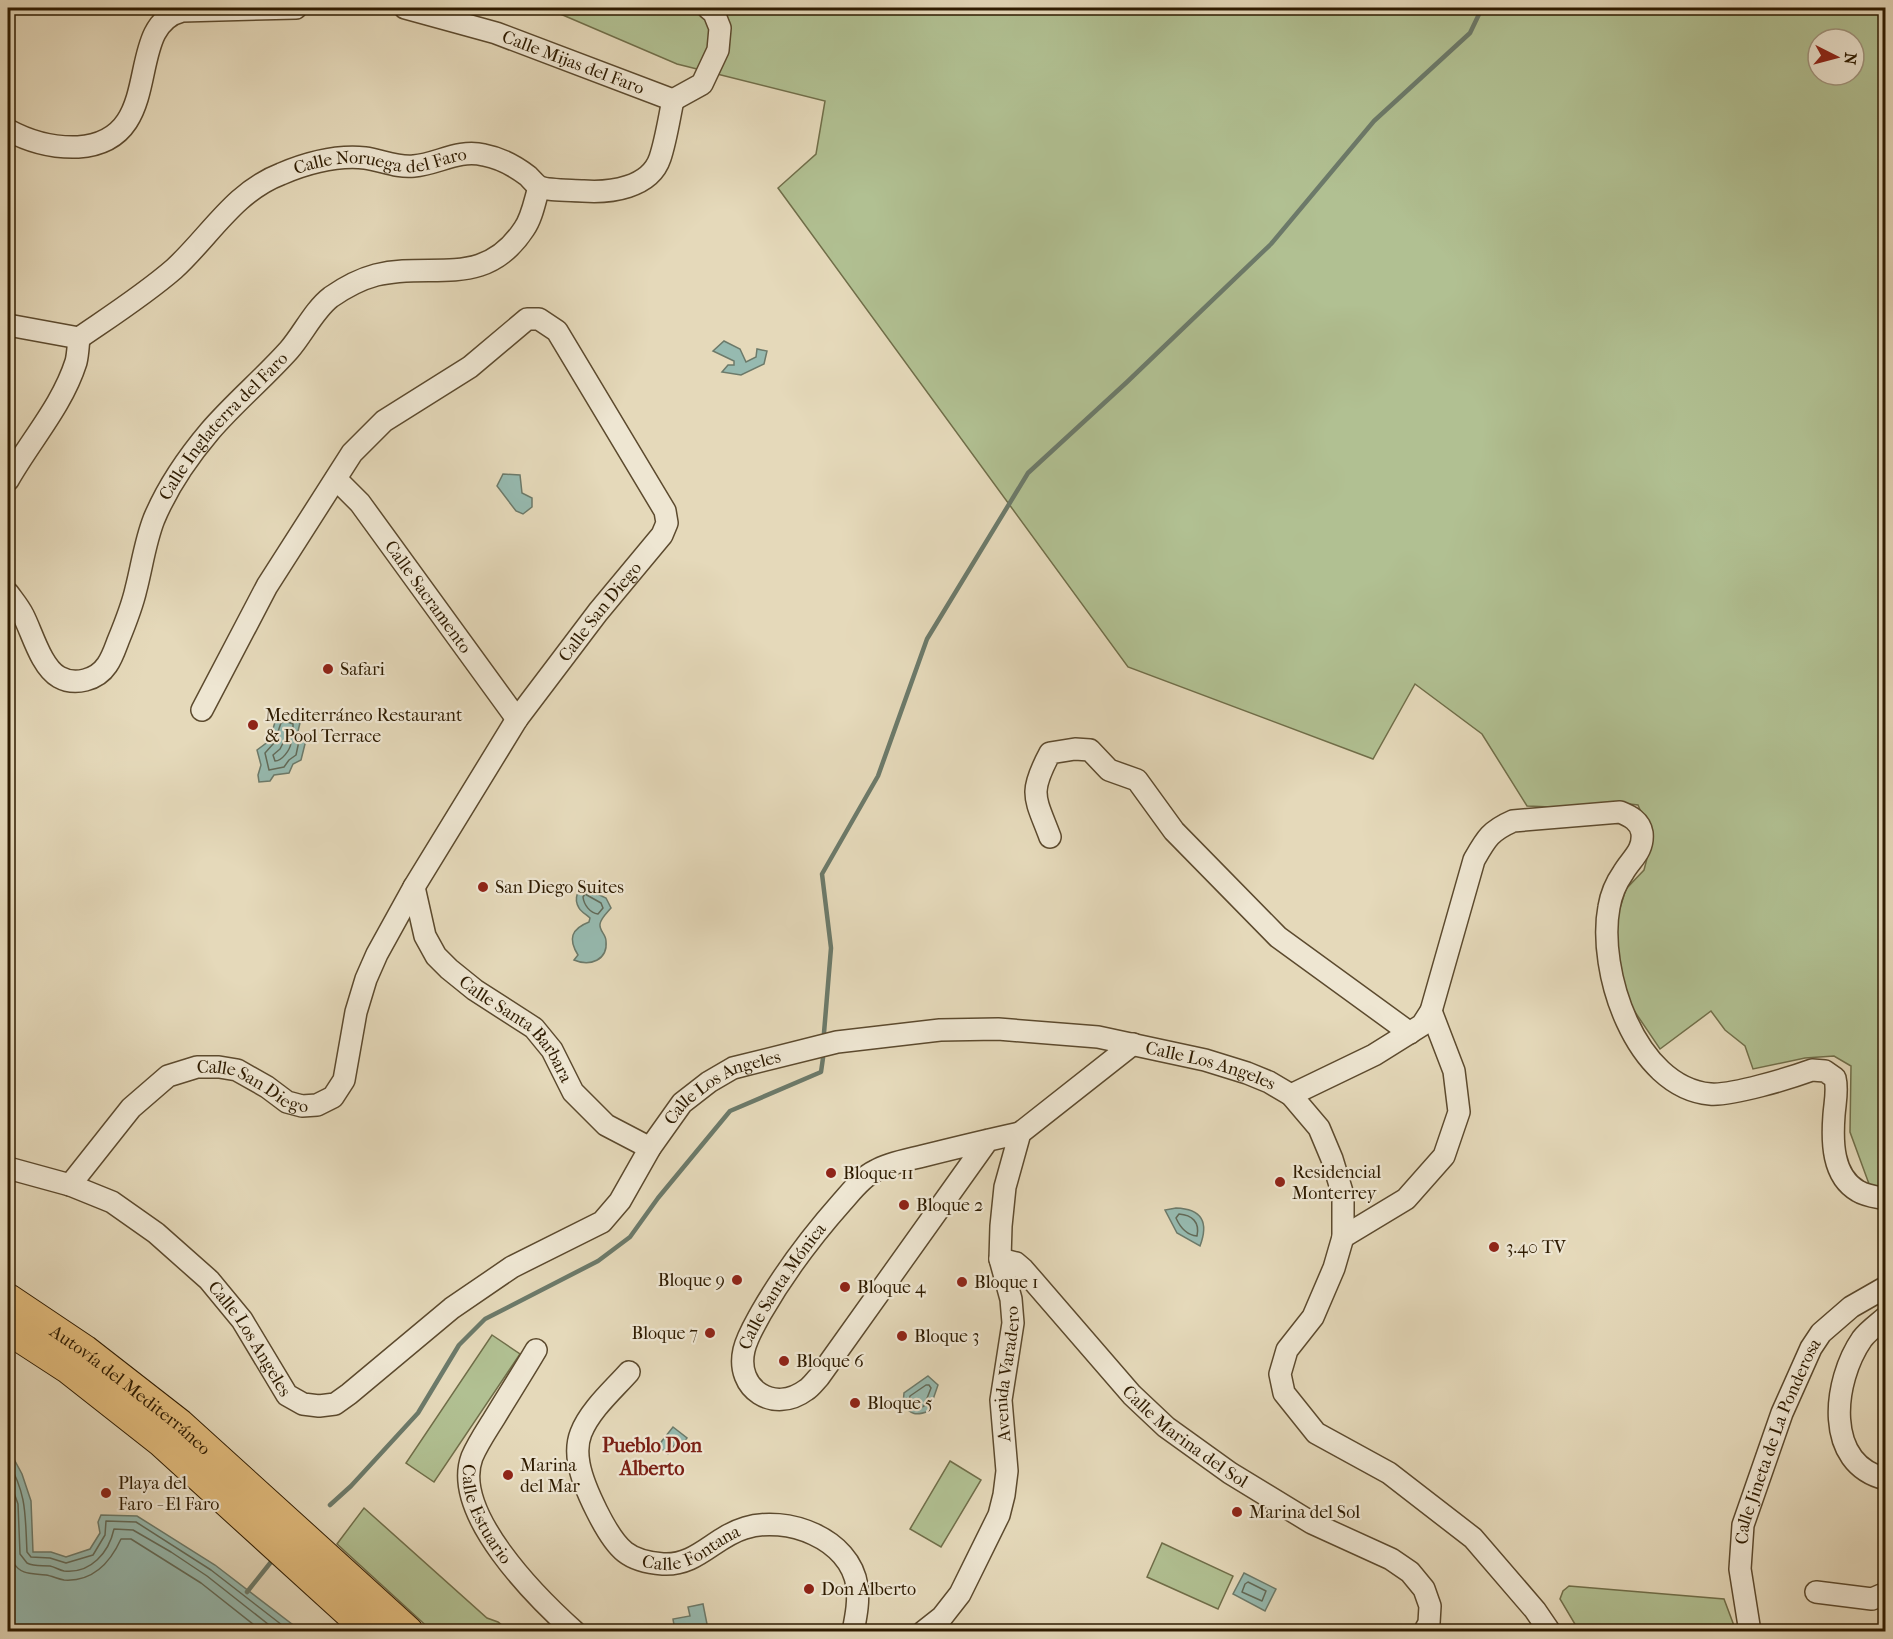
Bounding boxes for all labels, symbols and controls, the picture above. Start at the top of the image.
street label: Calle Mijas del Faro [499,26,647,99]
north arrow [1806,27,1866,87]
text: N [1840,51,1861,66]
street label: Calle Noruega del Faro [291,144,468,179]
street label: Calle Inglaterra del Faro [155,348,292,504]
street label: Calle Sacramento [380,537,476,658]
street label: Calle San Diego [554,558,646,666]
place label: Safari [340,659,386,680]
marker: Safari [321,662,335,676]
place label: Mediterráneo Restaurant & Pool Terrace [265,705,463,747]
marker: Mediterráneo Restaurant & Pool Terrace [246,718,260,732]
place label: San Diego Suites [495,877,624,898]
marker: San Diego Suites [476,880,490,894]
street label: Calle Santa Barbara [455,971,577,1087]
street label: Calle Los Angeles [1143,1037,1280,1095]
street label: Calle Los Angeles [660,1046,783,1129]
street label: Calle San Diego [197,1057,309,1117]
place label: Residencial Monterrey [1292,1162,1381,1204]
place label: Bloque 11 [843,1163,914,1184]
marker: Bloque 11 [824,1166,838,1180]
marker: Residencial Monterrey [1273,1175,1287,1189]
place label: Bloque 2 [916,1195,983,1216]
marker: Bloque 2 [897,1198,911,1212]
street label: Calle Santa Mónica [735,1218,831,1352]
place label: 3.40 TV [1506,1237,1567,1258]
marker: 3.40 TV [1487,1240,1501,1254]
place label: Bloque 9 [658,1270,725,1291]
place label: Bloque 1 [974,1272,1038,1293]
marker: Bloque 9 [730,1273,744,1287]
marker: Bloque 1 [955,1275,969,1289]
street label: Calle Los Angeles [203,1277,296,1401]
place label: Bloque 4 [857,1277,926,1298]
marker: Bloque 4 [838,1280,852,1294]
street label: Avenida Varadero [991,1305,1024,1444]
street label: Autovía del Mediterráneo [45,1321,215,1460]
place label: Bloque 7 [631,1323,698,1344]
marker: Bloque 7 [703,1326,717,1340]
place label: Bloque 3 [914,1326,979,1347]
marker: Bloque 3 [895,1329,909,1343]
street label: Calle Jineta de La Ponderosa [1732,1334,1826,1545]
place label: Bloque 6 [796,1351,864,1372]
marker: Bloque 6 [777,1354,791,1368]
street label: Calle Marina del Sol [1117,1381,1252,1492]
place label: Bloque 5 [867,1393,933,1414]
marker: Bloque 5 [848,1396,862,1410]
district label: Pueblo Don Alberto [602,1434,702,1480]
place label: Marina del Mar [520,1455,580,1497]
street label: Calle Estuario [457,1463,516,1568]
marker: Marina del Mar [501,1468,515,1482]
place label: Playa del Faro - El Faro [118,1473,219,1515]
marker: Playa del Faro - El Faro [99,1486,113,1500]
place label: Marina del Sol [1249,1502,1360,1523]
marker: Marina del Sol [1230,1505,1244,1519]
street label: Calle Fontana [640,1521,744,1575]
place label: Don Alberto [821,1579,916,1600]
marker: Don Alberto [802,1582,816,1596]

